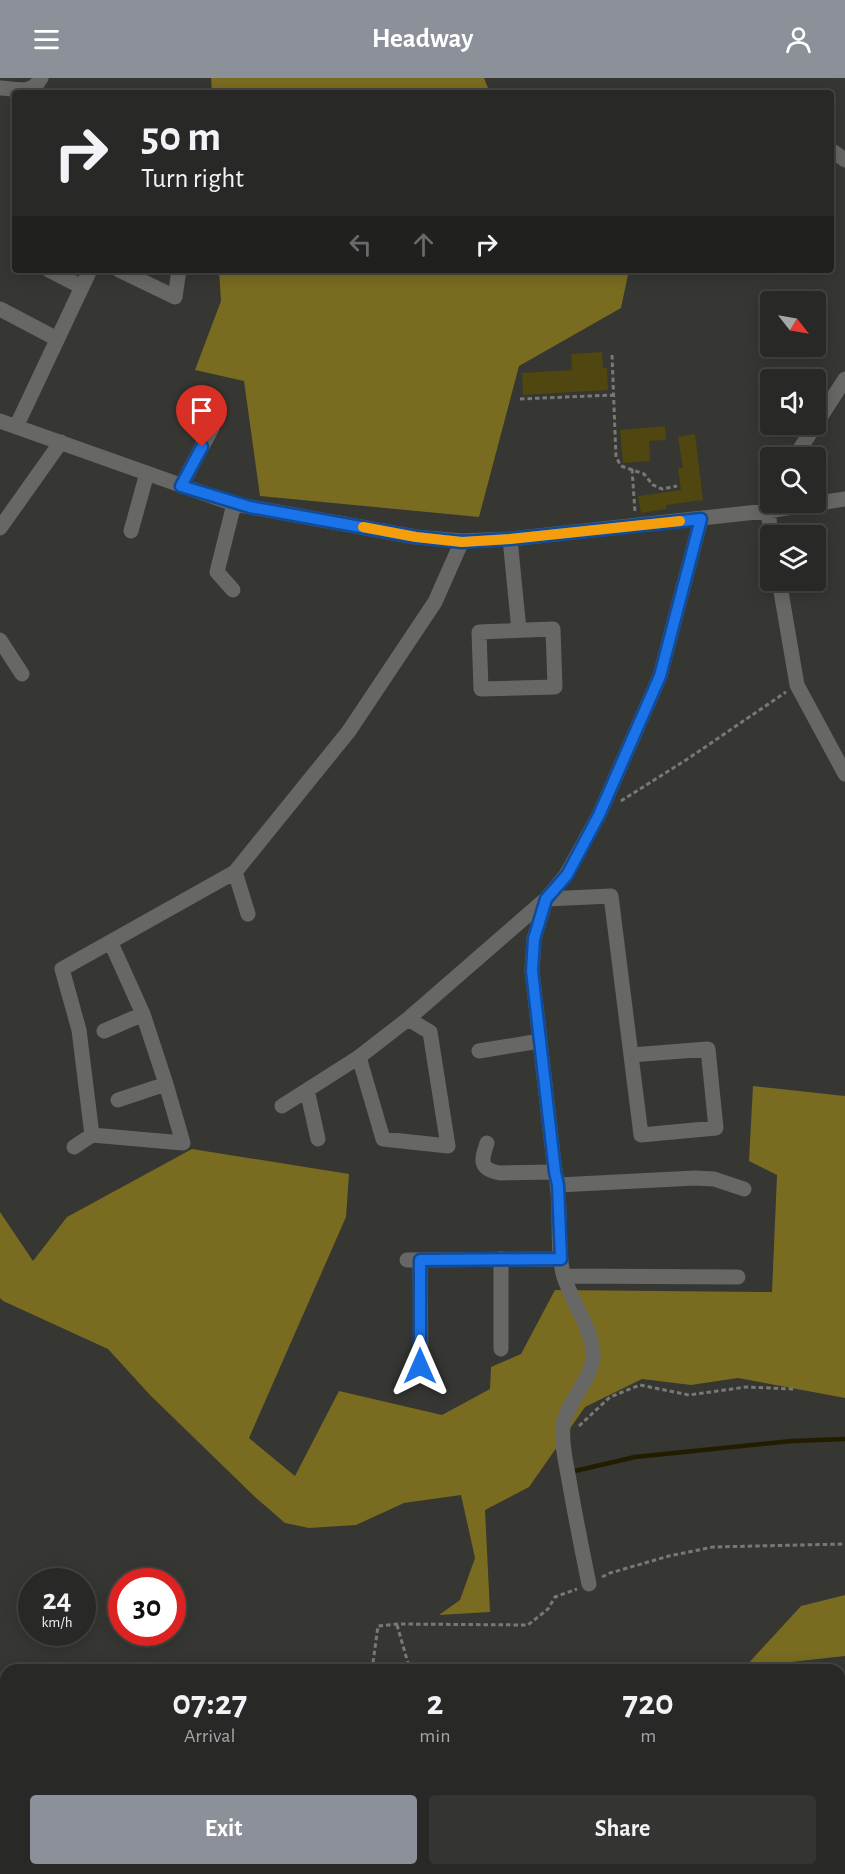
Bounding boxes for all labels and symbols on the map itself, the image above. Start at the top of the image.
north arrow [760,291,826,357]
pin [176,385,227,447]
position arrow [388,1334,452,1398]
speed limit sign: 30 [108,1568,186,1646]

